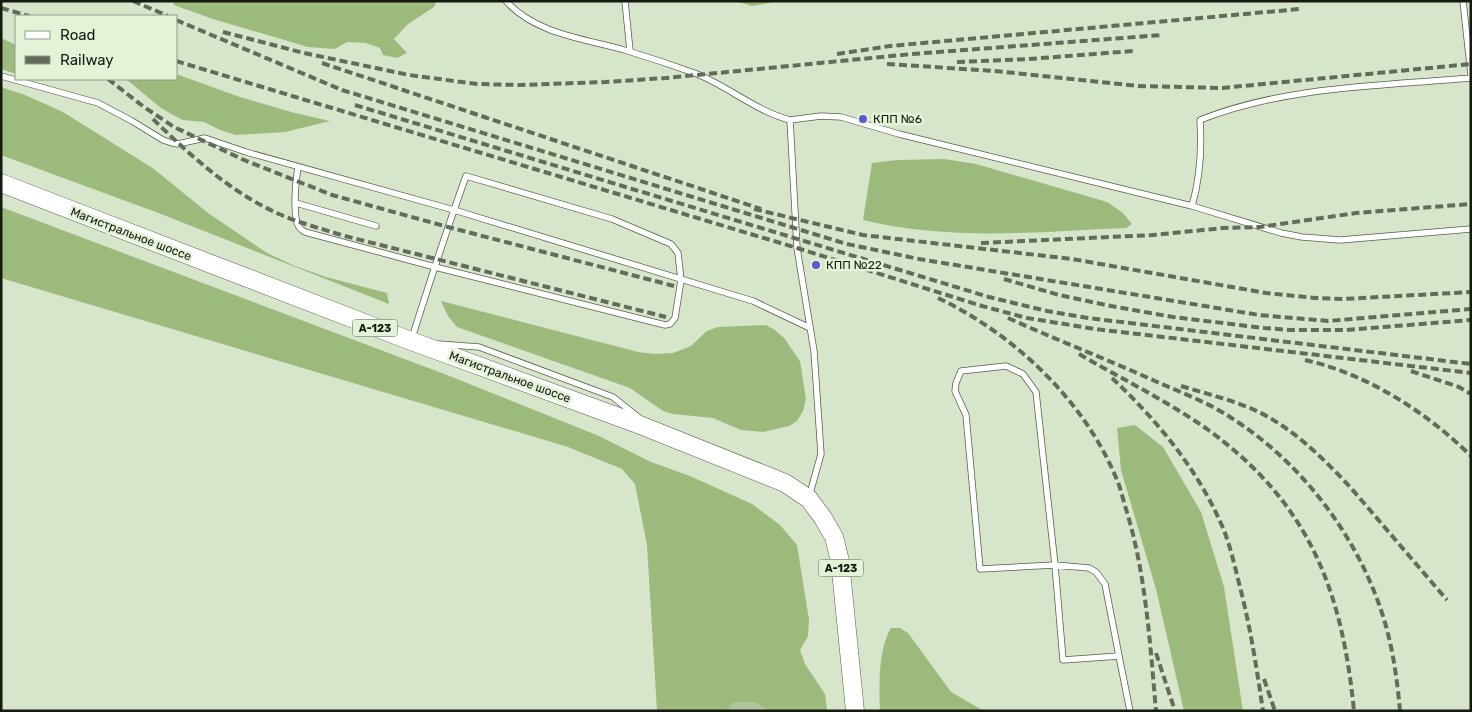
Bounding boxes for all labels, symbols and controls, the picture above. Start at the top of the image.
legend [15,15,178,80]
text: Road [60,26,96,44]
text: Railway [60,51,114,69]
place label: КПП №6 [873,112,922,126]
marker: КПП №6 [857,113,869,125]
street label: Магистральное шоссе [69,204,194,264]
place label: КПП №22 [826,258,882,272]
marker: КПП №22 [810,259,822,271]
road number: А-123 [352,319,398,336]
street label: Магистральное шоссе [447,348,573,406]
road number: А-123 [818,560,864,576]

